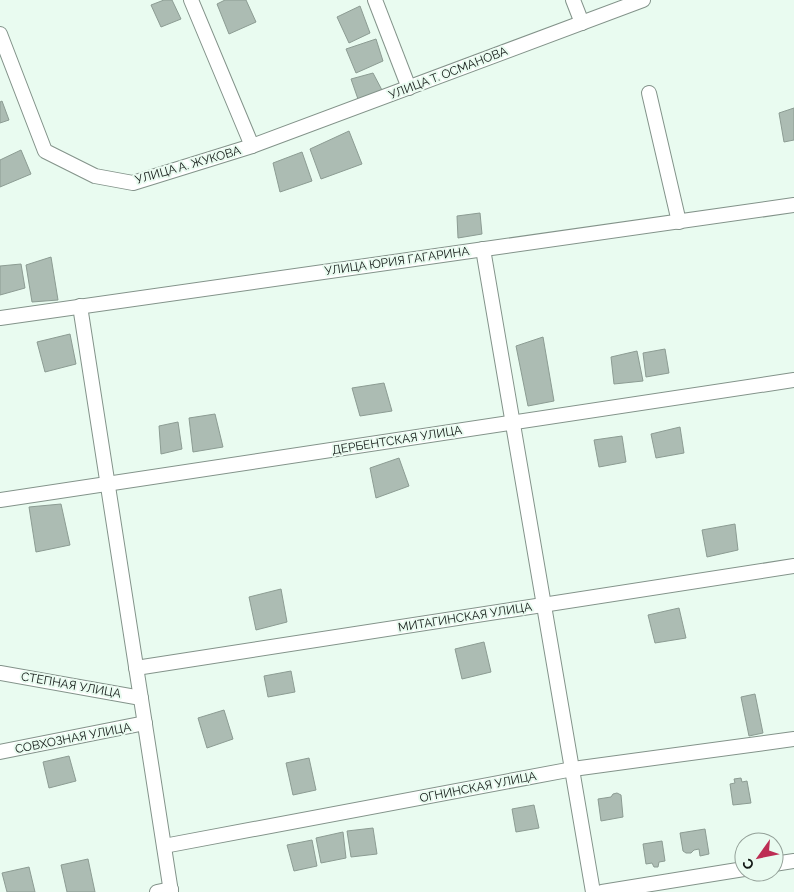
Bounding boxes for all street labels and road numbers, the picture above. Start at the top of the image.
street label: УЛИЦА Т. ОСМАНОВА [387,44,509,102]
street label: УЛИЦА А. ЖУКОВА [134,143,242,187]
street label: УЛИЦА ЮРИЯ ГАГАРИНА [324,244,470,278]
street label: ДЕРБЕНТСКАЯ УЛИЦА [331,423,463,457]
street label: МИТАГИНСКАЯ УЛИЦА [397,600,533,634]
street label: СТЕПНАЯ УЛИЦА [20,669,122,701]
street label: СОВХОЗНАЯ УЛИЦА [14,720,132,756]
street label: ОГНИНСКАЯ УЛИЦА [418,769,538,805]

